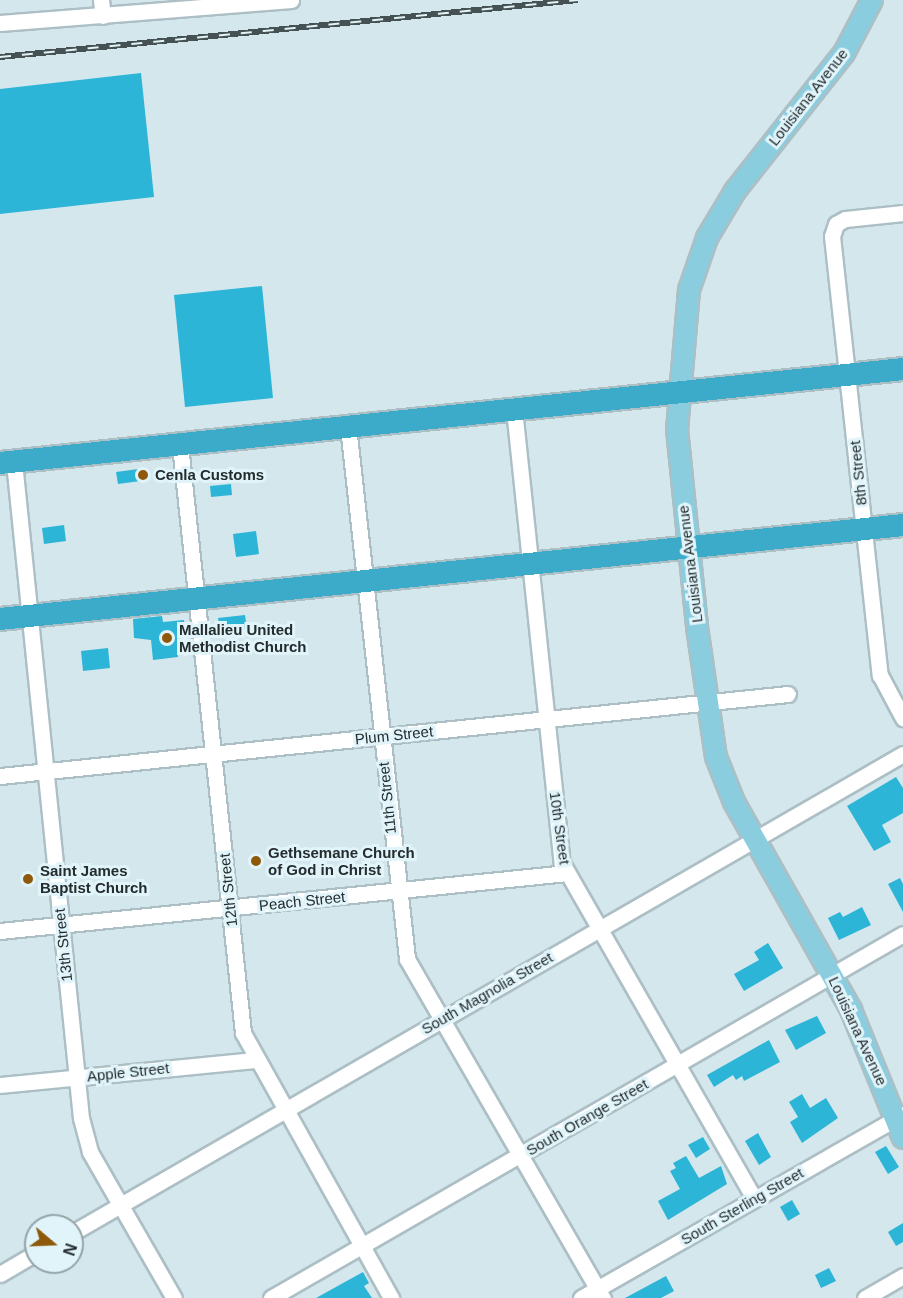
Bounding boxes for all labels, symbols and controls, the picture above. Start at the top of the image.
street label: Louisiana Avenue [764,45,852,149]
street label: 8th Street [846,440,870,506]
place label: Cenla Customs [155,466,264,484]
marker: Cenla Customs [136,468,150,482]
street label: Louisiana Avenue [674,504,706,624]
place label: Mallalieu United Methodist Church [179,620,306,655]
marker: Mallalieu United Methodist Church [160,631,174,645]
street label: Plum Street [354,722,434,748]
street label: 11th Street [374,761,400,835]
street label: 10th Street [546,790,574,866]
place label: Gethsemane Church of God in Christ [268,843,415,878]
street label: 12th Street [215,853,241,927]
marker: Gethsemane Church of God in Christ [249,854,263,868]
place label: Saint James Baptist Church [40,861,148,896]
marker: Saint James Baptist Church [21,872,35,886]
street label: Peach Street [258,888,346,914]
street label: 13th Street [50,908,76,982]
street label: South Magnolia Street [418,948,556,1038]
street label: Louisiana Avenue [825,973,891,1089]
street label: Apple Street [86,1059,170,1085]
street label: South Orange Street [523,1075,651,1159]
street label: South Sterling Street [678,1164,806,1248]
north arrow [24,1214,84,1274]
text: N [60,1241,80,1258]

